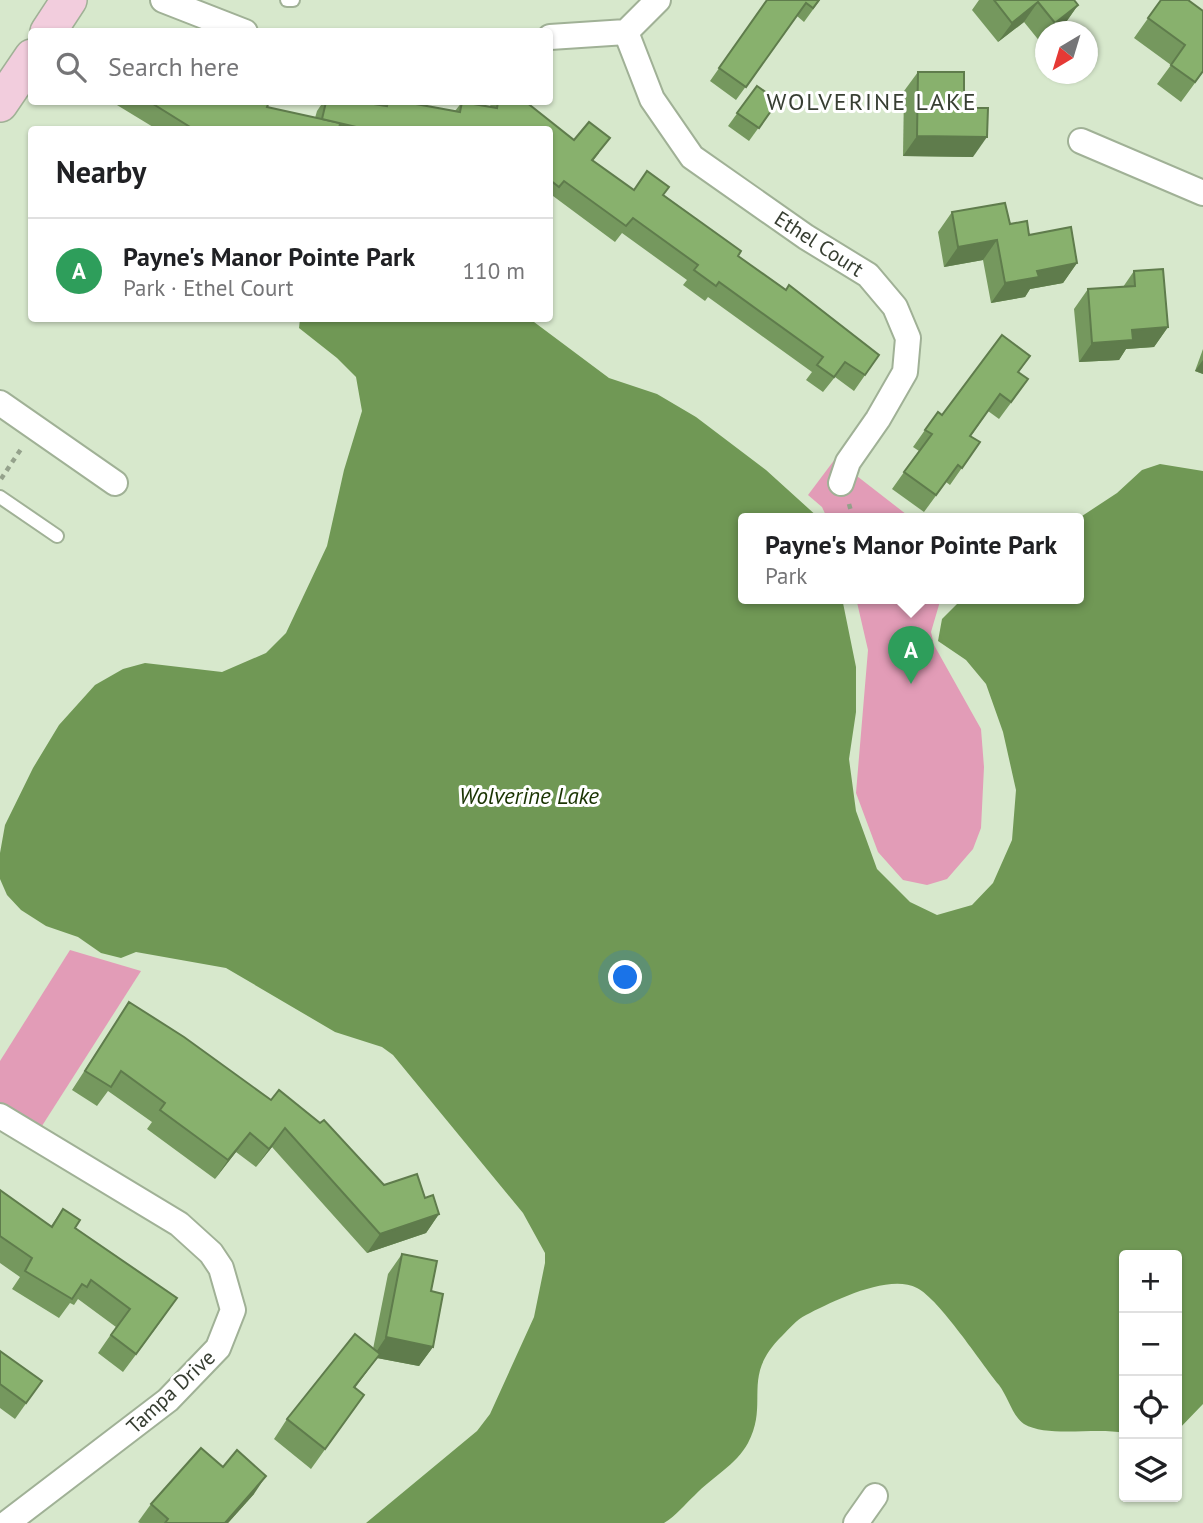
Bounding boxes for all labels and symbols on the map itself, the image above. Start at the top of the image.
north arrow [1035,21,1098,84]
district label: WOLVERINE LAKE [767,86,978,117]
street label: Ethel Court [770,205,869,282]
pin: A [888,626,934,684]
water label: Wolverine Lake [459,781,599,810]
your location [608,960,642,994]
street label: Tampa Drive [121,1344,221,1439]

